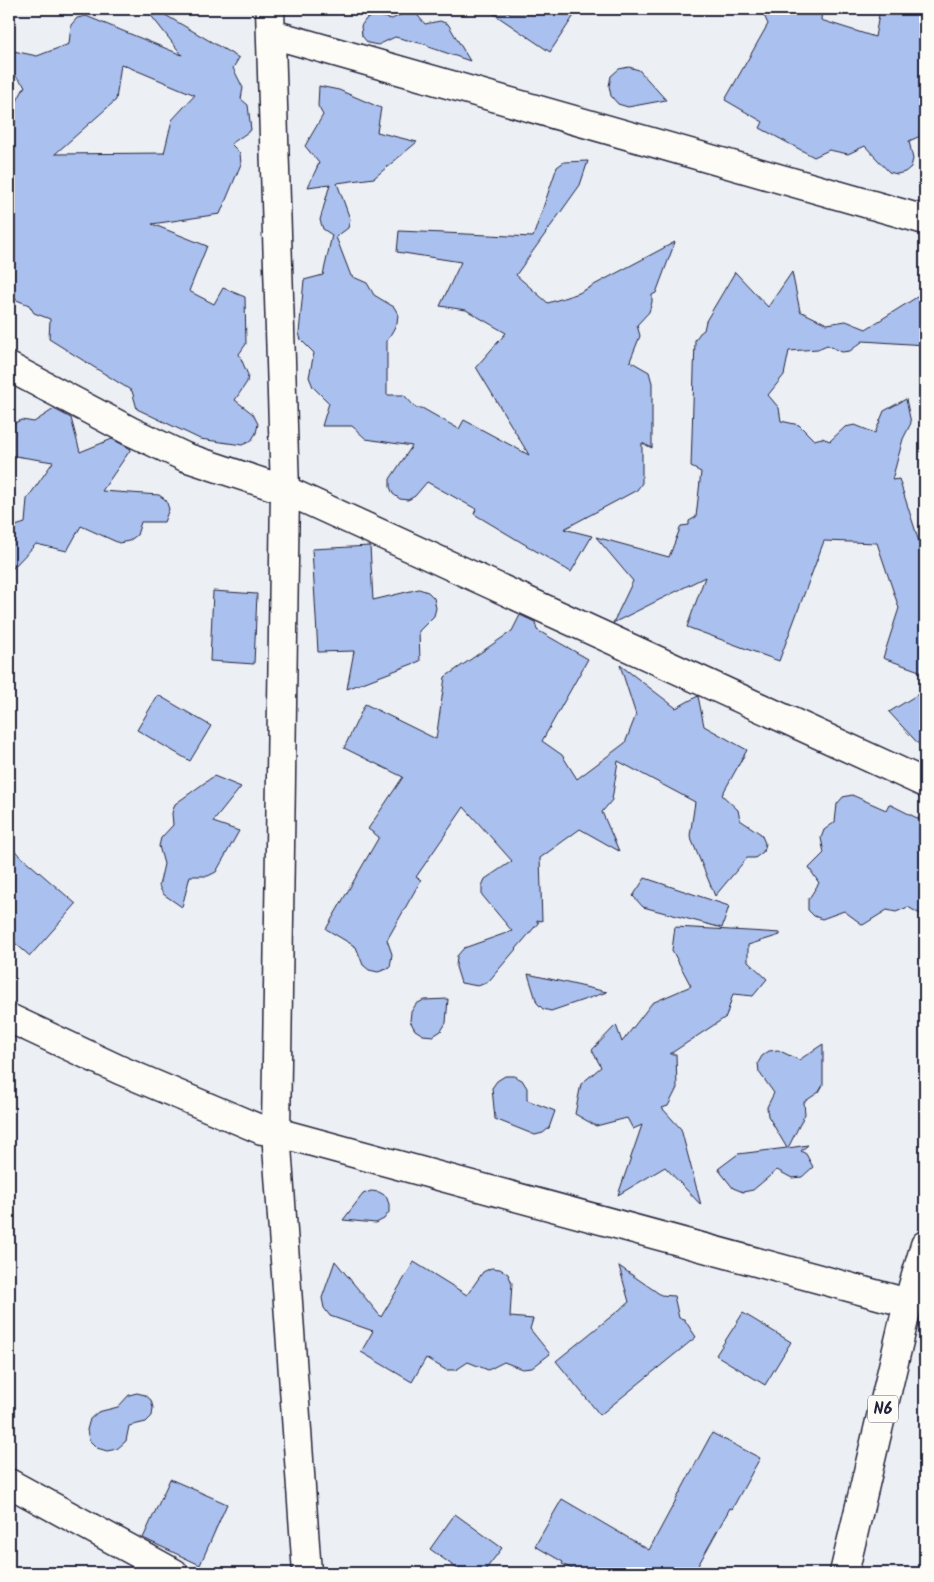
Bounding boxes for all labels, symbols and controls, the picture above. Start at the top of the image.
road number: N6 [868,1396,898,1422]

